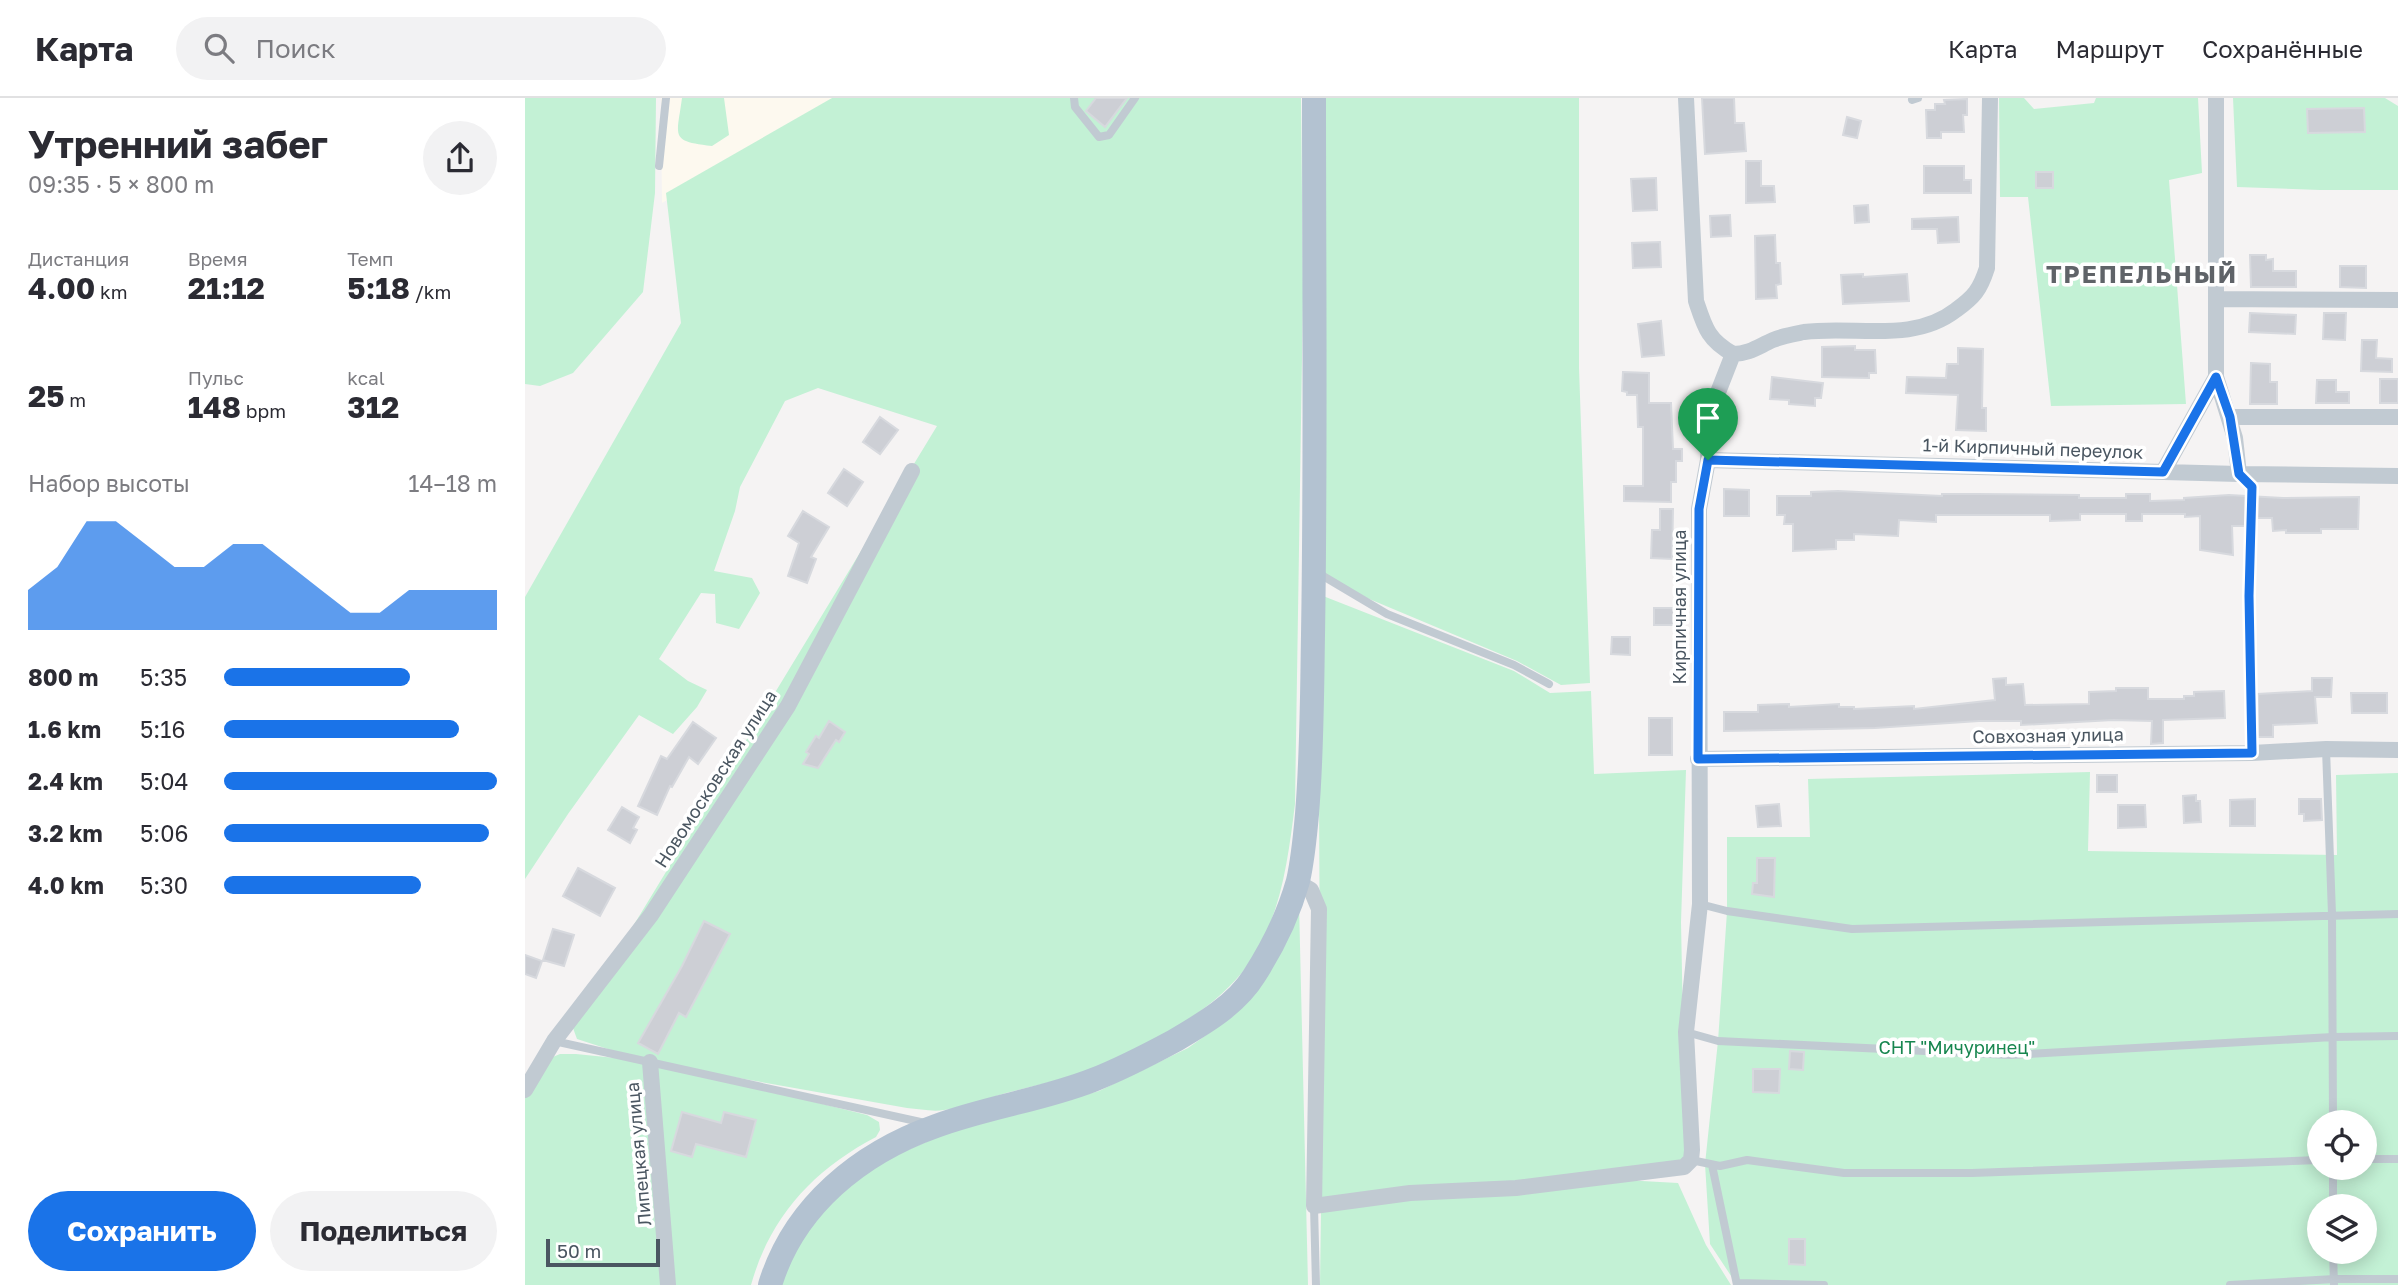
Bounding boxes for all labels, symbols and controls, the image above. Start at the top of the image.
search box [176,17,666,80]
text: Карта [35,29,134,68]
icon: search [200,29,238,67]
text: Поиск [256,33,336,64]
text: Карта [1948,34,2018,63]
text: Маршрут [2056,34,2164,63]
text: Сохранённые [2202,34,2363,63]
text: Утренний забег [28,121,328,166]
button: share [423,121,497,195]
text: 09:35 · 5 × 800 m [28,170,214,198]
text: Дистанция [28,247,129,270]
text: Время [188,247,248,270]
text: Темп [347,247,394,270]
district label: ТРЕПЕЛЬНЫЙ [2046,259,2238,288]
text: 4.00 [28,270,95,306]
text: 21:12 [188,270,265,306]
text: 5:18 [347,270,410,306]
text: km [95,280,128,303]
text: /km [410,280,451,303]
text: Пульс [188,366,244,389]
text: kcal [347,366,385,389]
text: 25 [28,378,65,414]
text: m [65,388,86,411]
pin [1678,388,1738,460]
text: 148 [188,389,241,425]
text: 312 [347,389,399,425]
text: bpm [241,399,286,422]
icon: arrive [1689,399,1727,437]
street label: 1-й Кирпичный переулок [1922,433,2144,463]
text: Набор высоты [28,469,190,497]
text: 14–18 m [408,469,497,497]
street label: Кирпичная улица [1668,529,1690,685]
text: 800 m [28,663,99,691]
text: 5:35 [140,663,187,691]
street label: Новомосковская улица [649,685,781,872]
text: 1.6 km [28,715,101,743]
text: 5:16 [140,715,185,743]
street label: Совхозная улица [1972,723,2124,747]
text: 2.4 km [28,767,103,795]
text: 5:04 [140,767,189,795]
text: 3.2 km [28,819,103,847]
text: 5:06 [140,819,188,847]
text: 4.0 km [28,871,104,899]
text: 5:30 [140,871,188,899]
park label: СНТ "Мичуринец" [1879,1036,2035,1058]
street label: Липецкая улица [621,1081,655,1227]
map controls [2307,1110,2377,1264]
button: locate [2307,1110,2377,1180]
button: Сохранить [28,1191,256,1271]
button: Поделиться [270,1191,497,1271]
button: layers [2307,1194,2377,1264]
scale bar [546,1236,660,1268]
text: 50 m [557,1239,601,1262]

